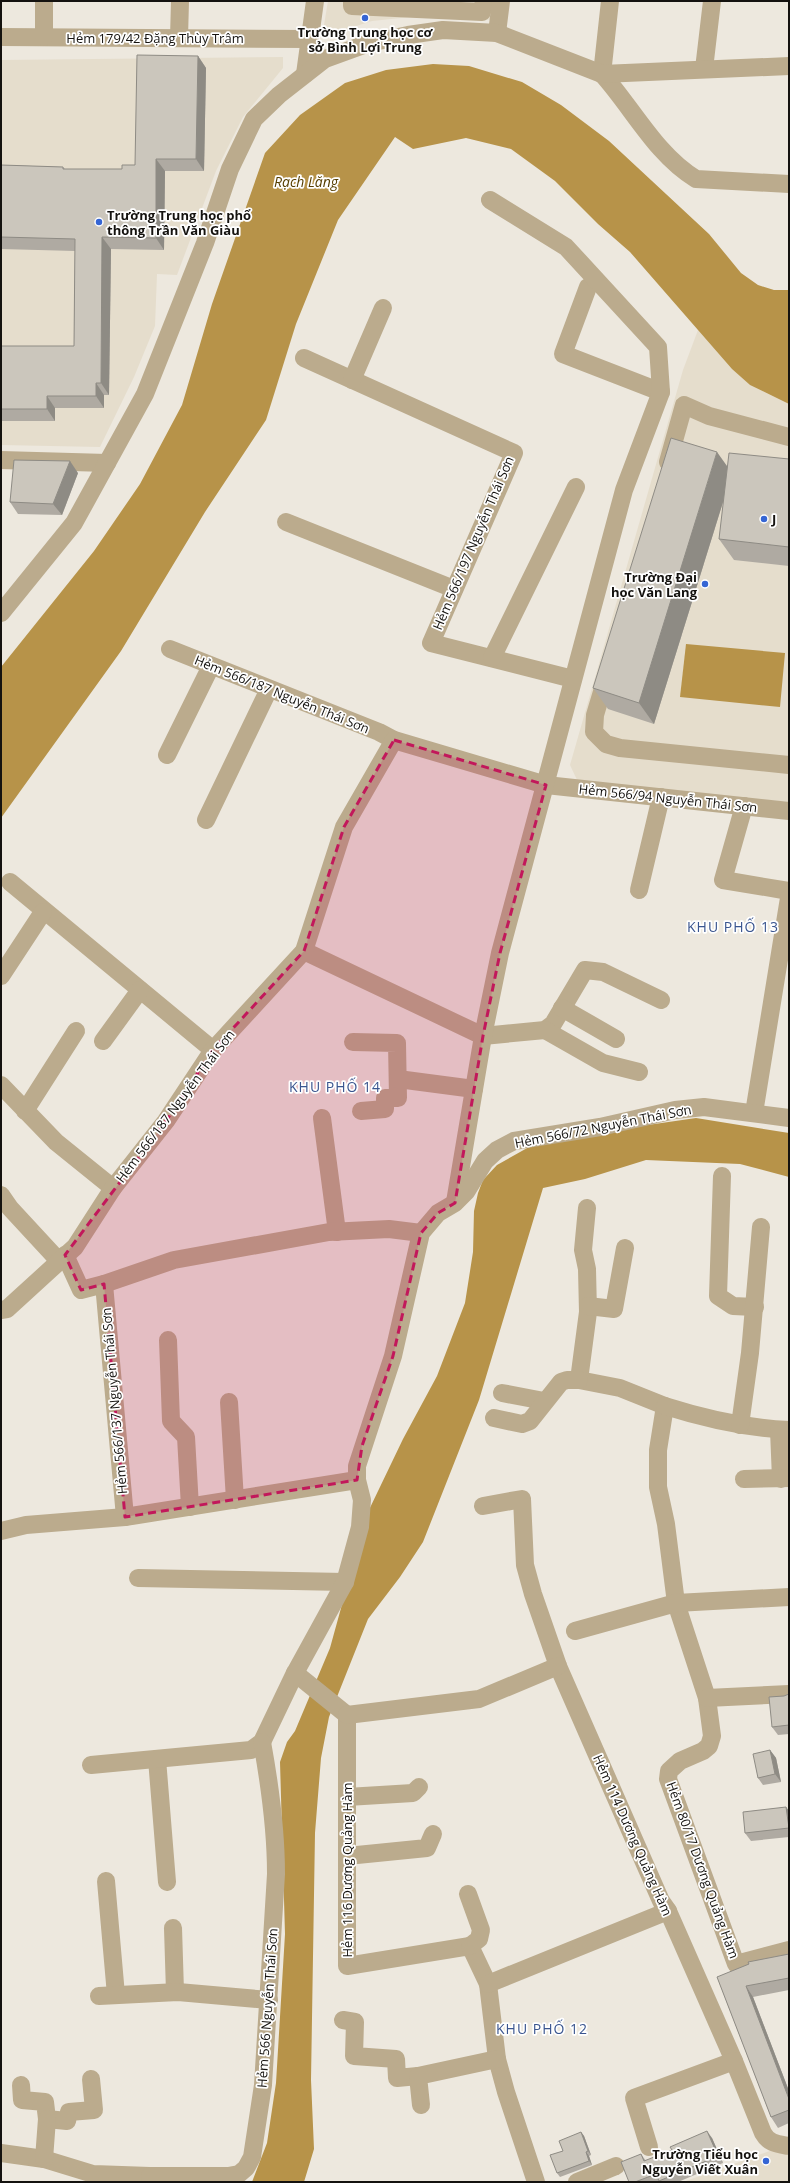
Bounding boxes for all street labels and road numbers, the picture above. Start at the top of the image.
street label: Hẻm 179/42 Đặng Thùy Trâm [66,29,244,47]
street label: Hẻm 566/197 Nguyễn Thái Sơn [428,453,518,633]
street label: Hẻm 566/187 Nguyễn Thái Sơn [192,651,372,737]
street label: Hẻm 566/94 Nguyễn Thái Sơn [578,780,758,816]
street label: Hẻm 566/187 Nguyễn Thái Sơn [112,1026,238,1186]
street label: Hẻm 566/72 Nguyễn Thái Sơn [513,1100,693,1152]
street label: Hẻm 566/137 Nguyễn Thái Sơn [97,1307,131,1495]
street label: Hẻm 114 Dương Quảng Hàm [589,1751,677,1919]
street label: Hẻm 80/17 Dương Quảng Hàm [663,1779,743,1961]
street label: Hẻm 116 Dương Quảng Hàm [338,1783,356,1957]
street label: Hẻm 566 Nguyễn Thái Sơn [252,1928,282,2088]

